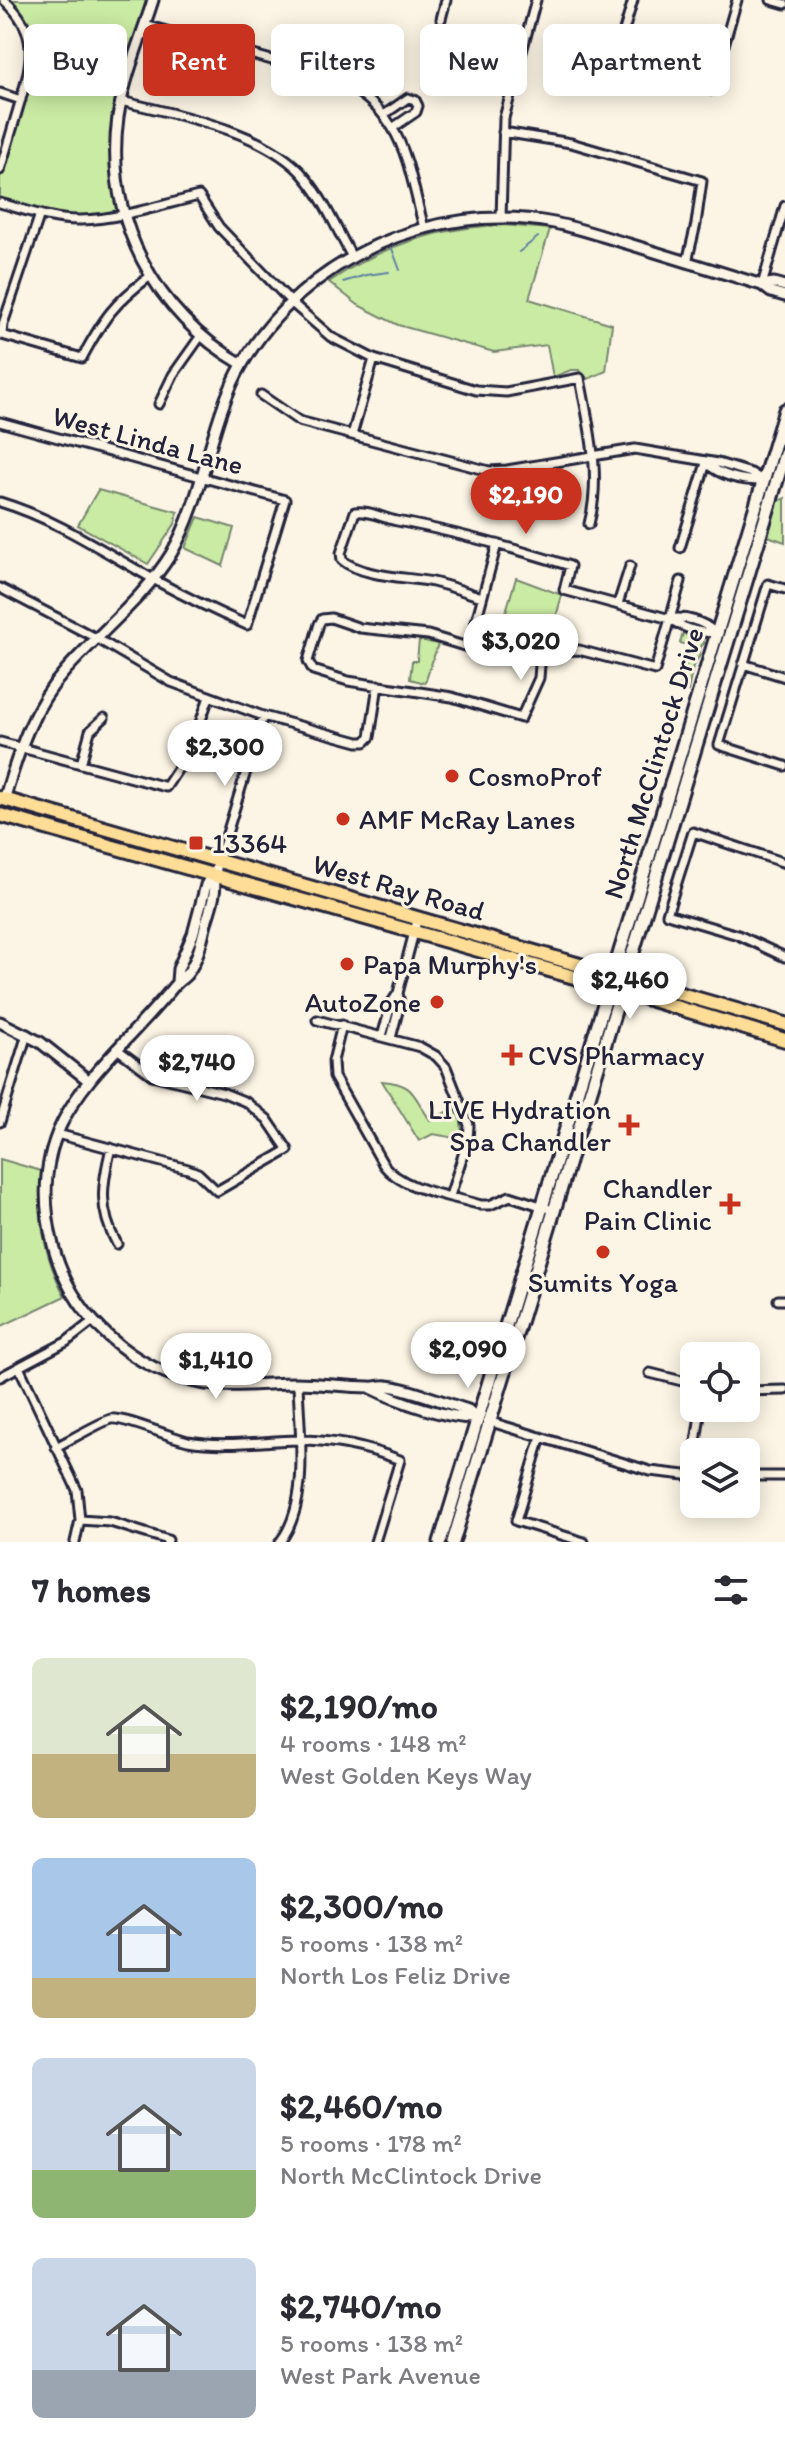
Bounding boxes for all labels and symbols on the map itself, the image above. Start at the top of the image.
street label: West Linda Lane [49,398,247,482]
pin: $2,190 [461,468,591,536]
pin: $3,020 [456,614,586,682]
street label: North McClintock Drive [596,623,710,903]
pin: $2,300 [160,720,290,788]
place label: CosmoProf [468,759,602,793]
marker: CosmoProf [443,767,461,785]
place label: AMF McRay Lanes [359,802,575,836]
marker: AMF McRay Lanes [334,810,352,828]
place label: 13364 [212,826,287,860]
marker: 13364 [187,834,205,852]
street label: West Ray Road [309,846,490,928]
place label: Papa Murphy's [363,947,537,981]
pin: $2,460 [565,953,695,1021]
marker: Papa Murphy's [338,955,356,973]
place label: AutoZone [305,985,421,1019]
marker: AutoZone [428,993,446,1011]
pin: $2,740 [132,1035,262,1103]
place label: CVS Pharmacy [528,1038,704,1072]
marker: CVS Pharmacy [503,1046,521,1064]
place label: LIVE Hydration Spa Chandler [428,1092,611,1158]
marker: LIVE Hydration Spa Chandler [618,1114,640,1136]
place label: Chandler Pain Clinic [584,1171,712,1237]
marker: Chandler Pain Clinic [719,1193,741,1215]
marker: Sumits Yoga [594,1243,612,1261]
place label: Sumits Yoga [528,1265,679,1299]
pin: $2,090 [403,1322,533,1390]
pin: $1,410 [151,1333,281,1401]

